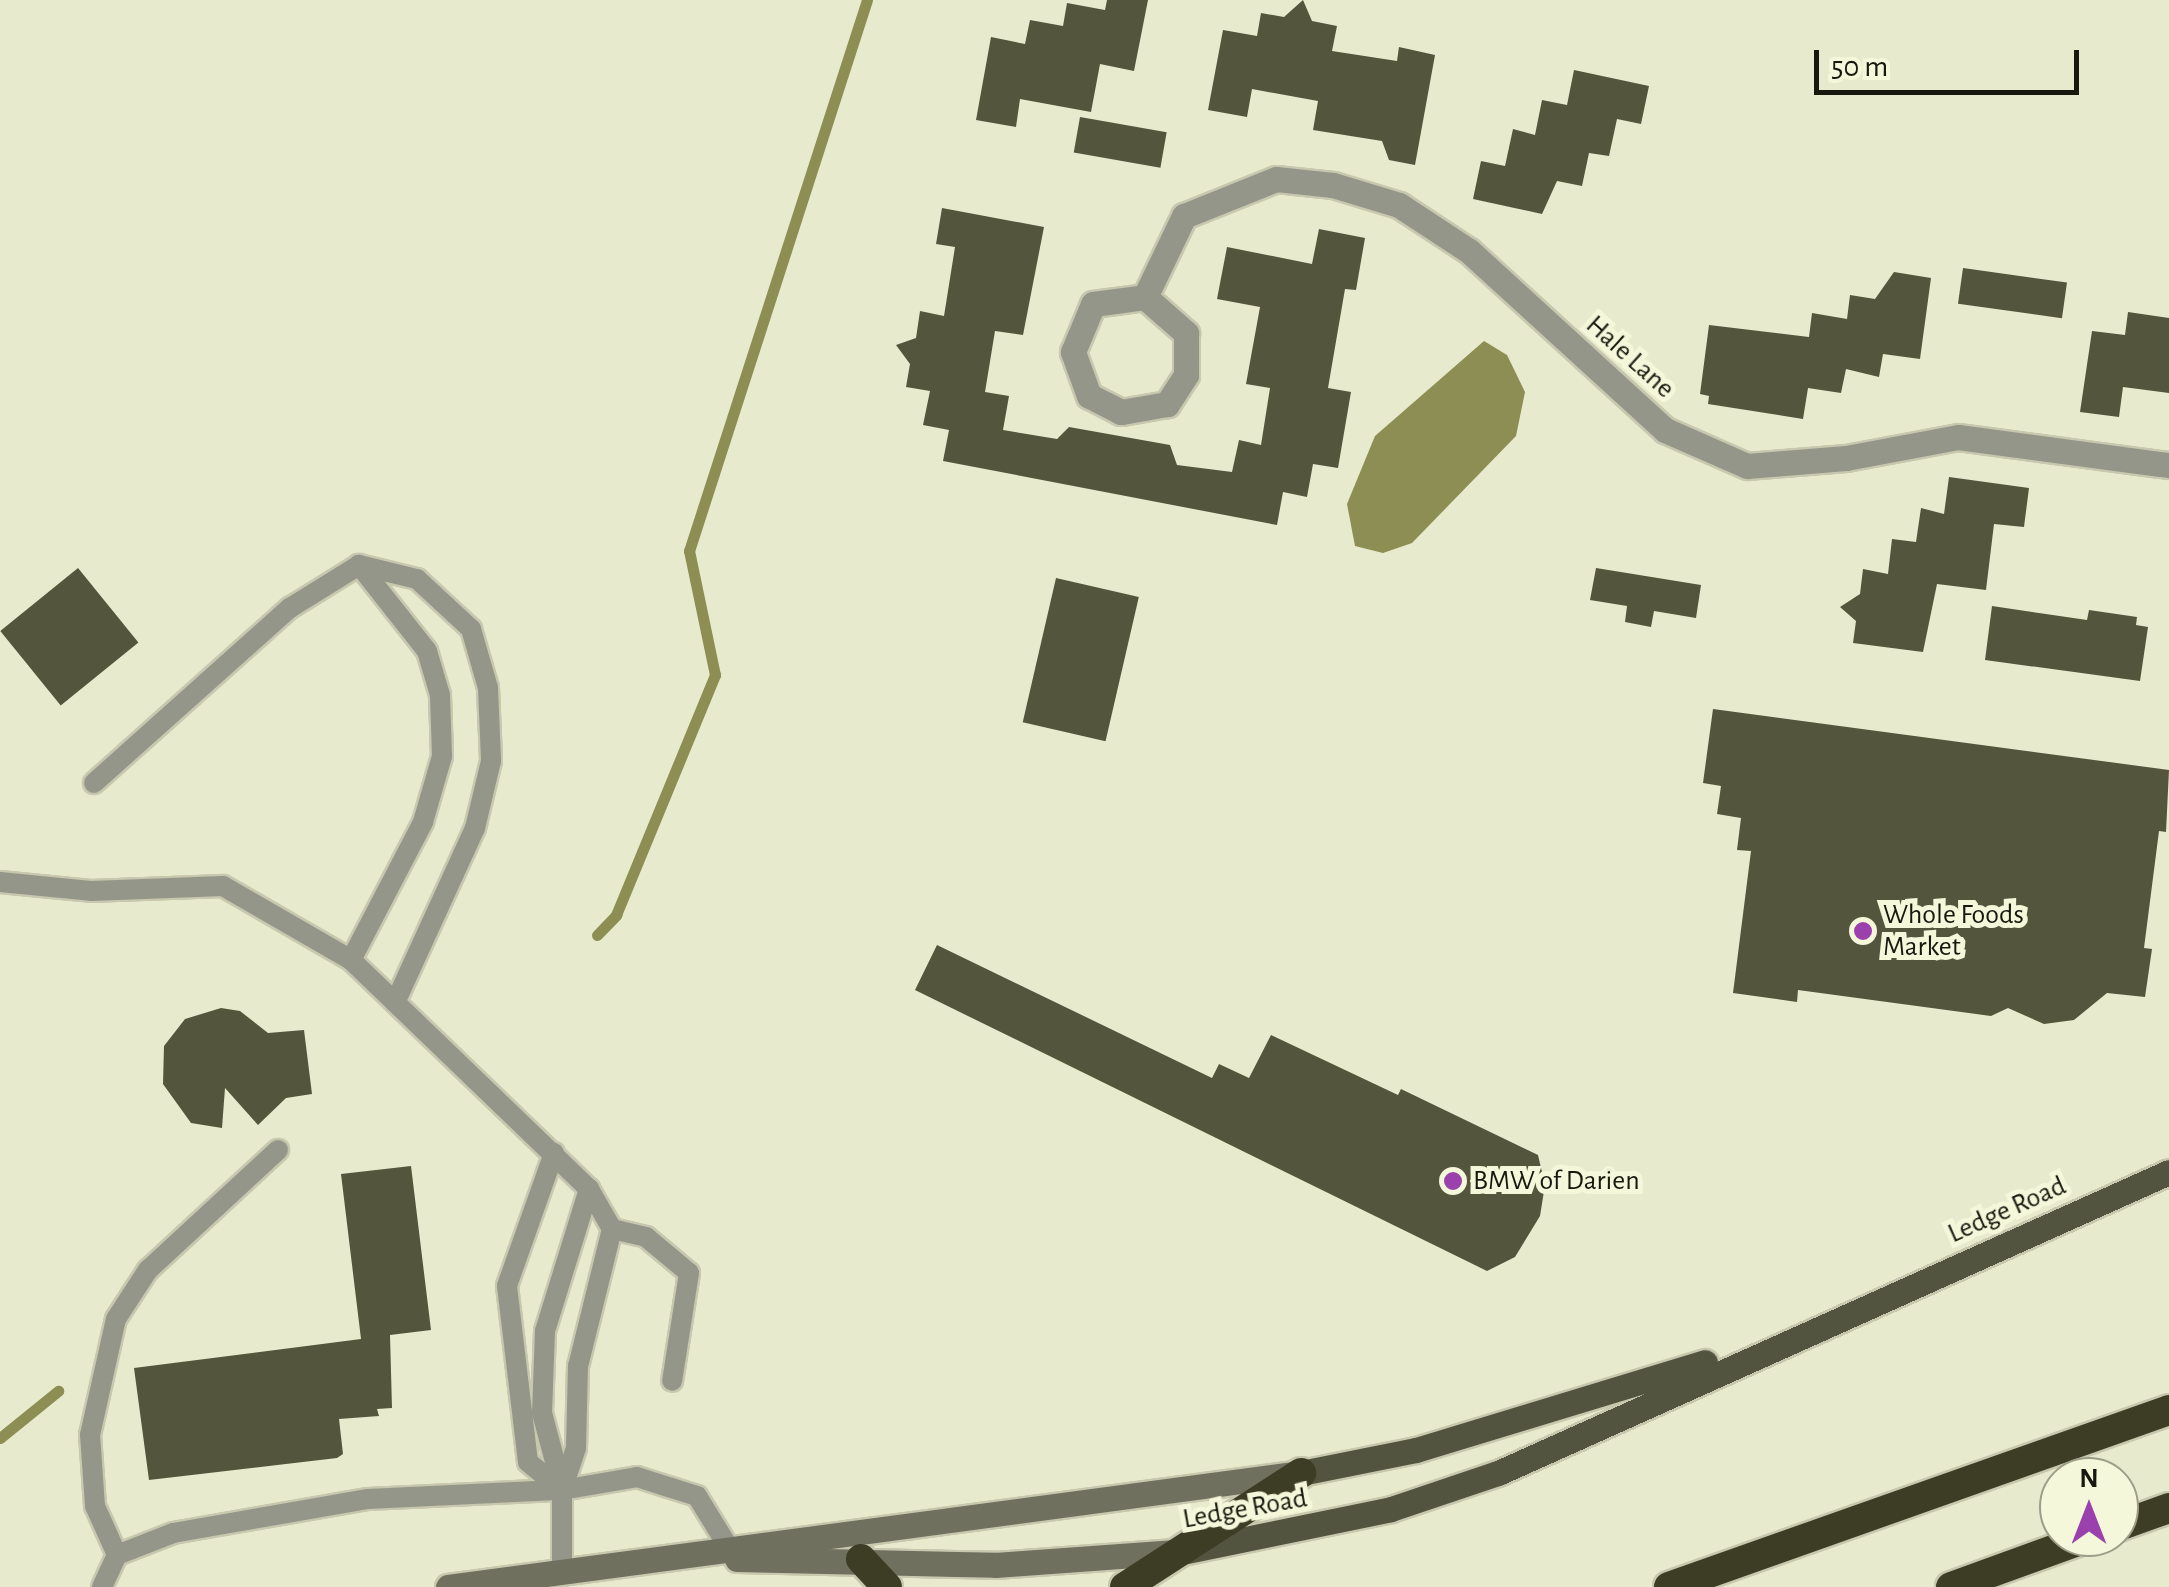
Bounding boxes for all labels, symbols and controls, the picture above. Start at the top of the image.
scale bar [1819,30,2084,92]
text: 50 m [1831,52,1888,82]
street label: Hale Lane [1579,309,1681,405]
place label: Whole Foods Market [1883,898,2024,964]
marker: Whole Foods Market [1852,920,1874,942]
place label: BMW of Darien [1473,1164,1640,1198]
street label: Ledge Road [1943,1169,2071,1251]
marker: BMW of Darien [1442,1170,1464,1192]
north arrow [2039,1457,2139,1557]
text: N [2079,1465,2099,1493]
street label: Ledge Road [1180,1482,1310,1536]

